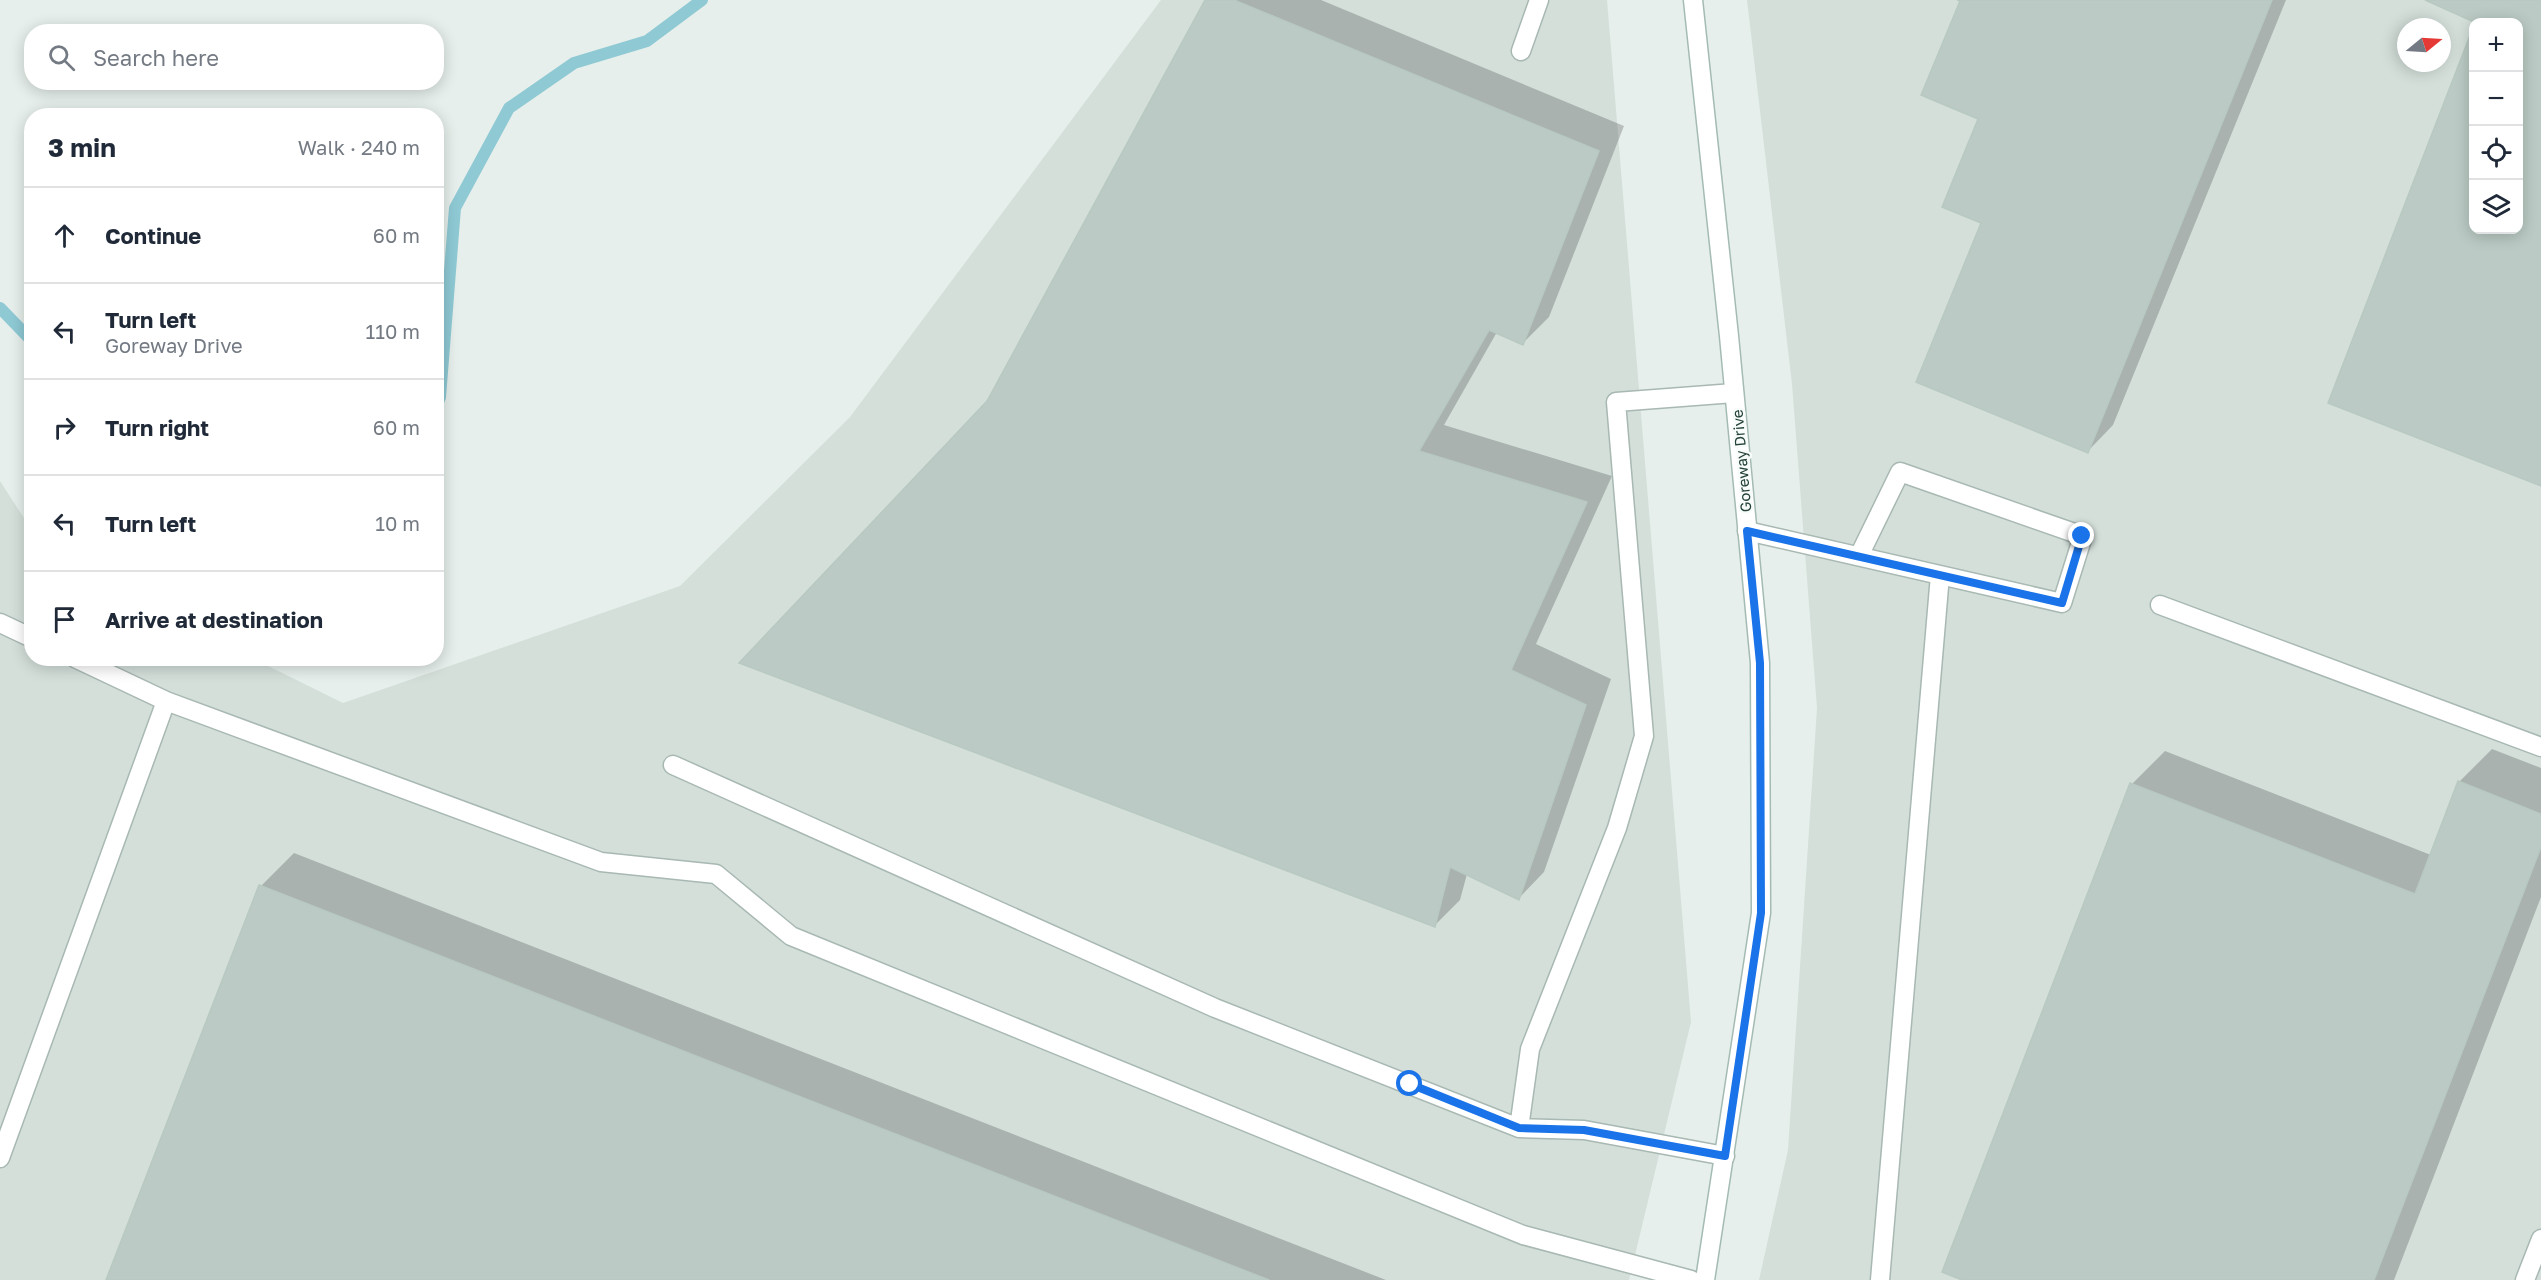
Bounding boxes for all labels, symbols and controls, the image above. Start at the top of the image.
north arrow [2397,18,2451,72]
map controls [2469,18,2523,234]
button: + [2469,18,2523,72]
search box [24,24,444,90]
icon: search [45,41,78,74]
text: Search here [93,44,219,71]
button: − [2469,72,2523,126]
button: locate [2469,126,2523,180]
text: 3 min [48,132,116,163]
text: Walk · 240 m [298,135,420,159]
button: layers [2469,180,2523,234]
icon: ahead [48,219,81,252]
text: Continue [105,222,201,249]
text: 60 m [373,223,420,247]
text: Turn left [105,306,196,333]
icon: left [48,315,81,348]
text: 110 m [366,319,420,343]
text: Goreway Drive [105,333,243,357]
street label: Goreway Drive [1728,409,1754,513]
icon: right [48,411,81,444]
text: Turn right [105,414,209,441]
text: 60 m [373,415,420,439]
icon: left [48,507,81,540]
text: Turn left [105,510,196,537]
text: 10 m [375,511,420,535]
route end [2068,522,2094,548]
icon: arrive [48,603,81,636]
text: Arrive at destination [105,606,323,633]
route start [1396,1070,1422,1096]

